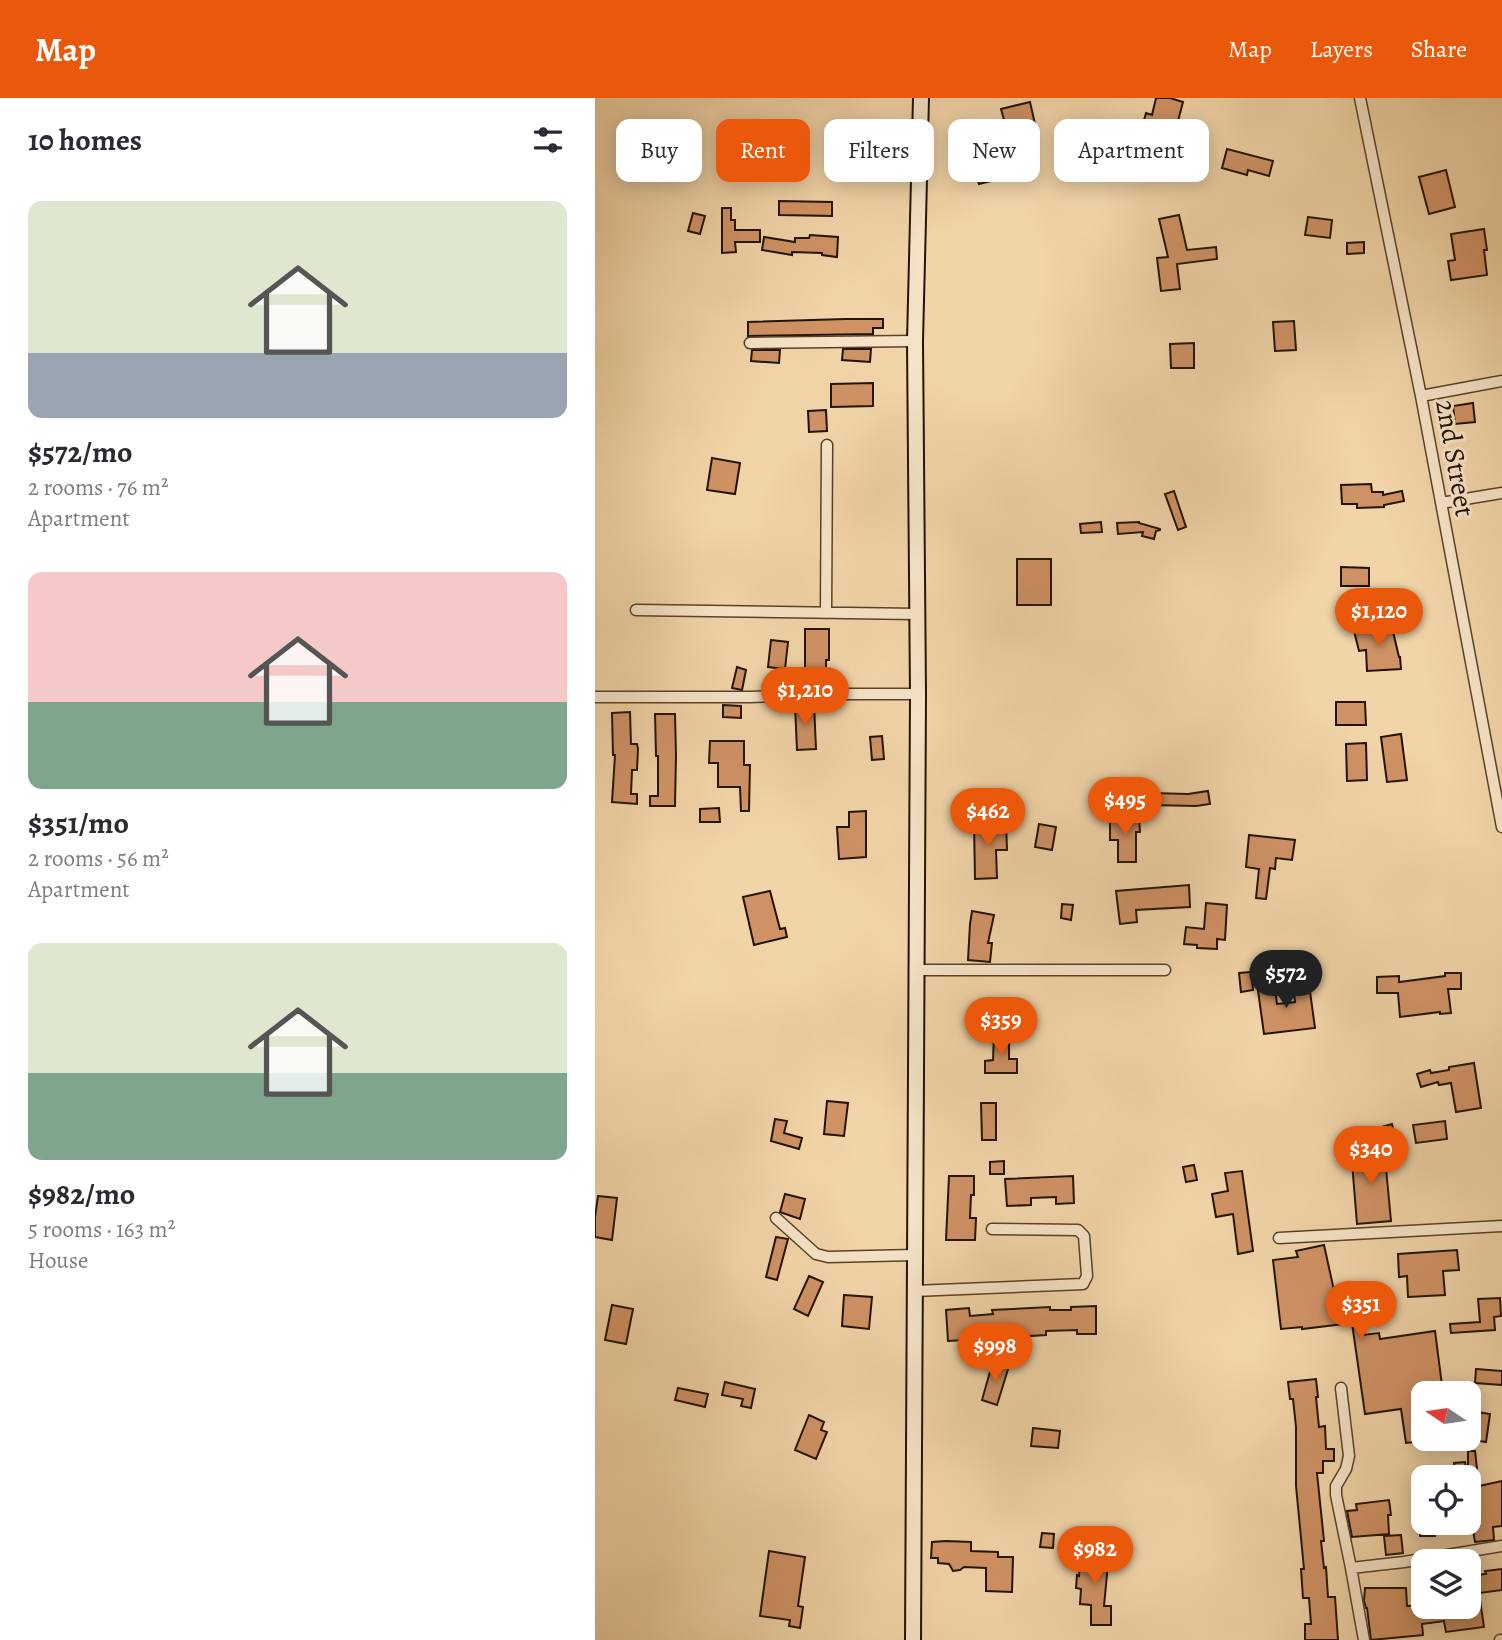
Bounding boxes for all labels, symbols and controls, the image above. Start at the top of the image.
text: Map [35,27,96,72]
text: Map [1228,33,1272,65]
text: Layers [1310,33,1373,65]
text: Share [1411,33,1467,65]
chip: Buy [616,119,702,182]
chip: Rent [716,119,810,182]
chip: Filters [824,119,934,182]
chip: New [948,119,1040,182]
chip: Apartment [1054,119,1209,182]
text: 10 homes [28,120,142,160]
icon: filters [529,121,567,159]
icon: home [235,247,361,373]
street label: 2nd Street [1426,397,1484,520]
text: $572/mo [28,432,133,472]
text: 2 rooms · 76 m² [28,472,169,503]
text: Apartment [28,503,130,534]
pin: $1,120 [1322,588,1436,648]
text: $1,120 [1351,595,1407,626]
icon: home [235,618,361,744]
pin: $1,210 [748,668,862,727]
text: $1,210 [777,674,833,705]
pin: $495 [1084,778,1166,837]
text: $495 [1104,784,1146,815]
pin: $462 [947,788,1029,848]
text: $462 [966,795,1010,826]
text: $351/mo [28,803,129,843]
text: 2 rooms · 56 m² [28,843,169,874]
text: Apartment [28,874,130,905]
pin: $572 [1245,950,1327,1010]
text: $572 [1265,957,1307,988]
icon: home [235,989,361,1115]
pin: $359 [960,998,1042,1057]
text: $359 [980,1004,1022,1035]
pin: $340 [1330,1126,1412,1186]
text: $340 [1350,1133,1393,1164]
text: $982/mo [28,1174,135,1214]
text: 5 rooms · 163 m² [28,1214,175,1245]
text: House [28,1245,88,1276]
pin: $351 [1320,1282,1402,1341]
text: $351 [1342,1288,1380,1319]
pin: $998 [954,1324,1036,1383]
text: $998 [973,1330,1017,1361]
north arrow [1411,1381,1481,1451]
map controls [1411,1381,1481,1619]
button: locate [1411,1465,1481,1535]
pin: $982 [1054,1526,1136,1586]
text: $982 [1073,1533,1117,1564]
button: layers [1411,1549,1481,1619]

